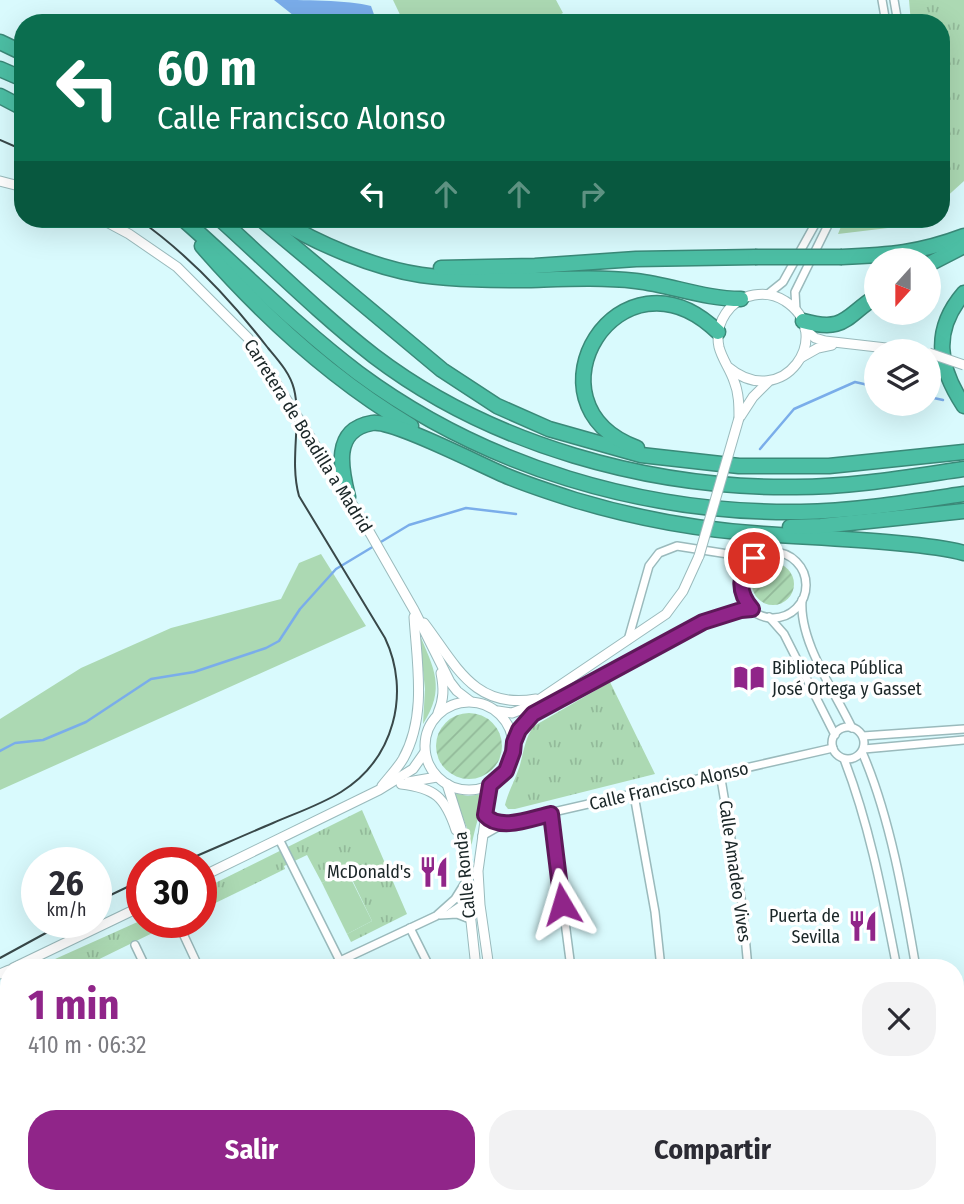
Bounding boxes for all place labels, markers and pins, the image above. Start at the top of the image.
pin [724,528,784,588]
place label: Biblioteca Pública José Ortega y Gasset [772,657,922,700]
library icon: Biblioteca Pública José Ortega y Gasset [732,661,766,695]
restaurant icon: McDonald's [417,855,451,889]
place label: McDonald's [327,861,411,883]
place label: Puerta de Sevilla [769,905,840,948]
restaurant icon: Puerta de Sevilla [846,909,880,943]

